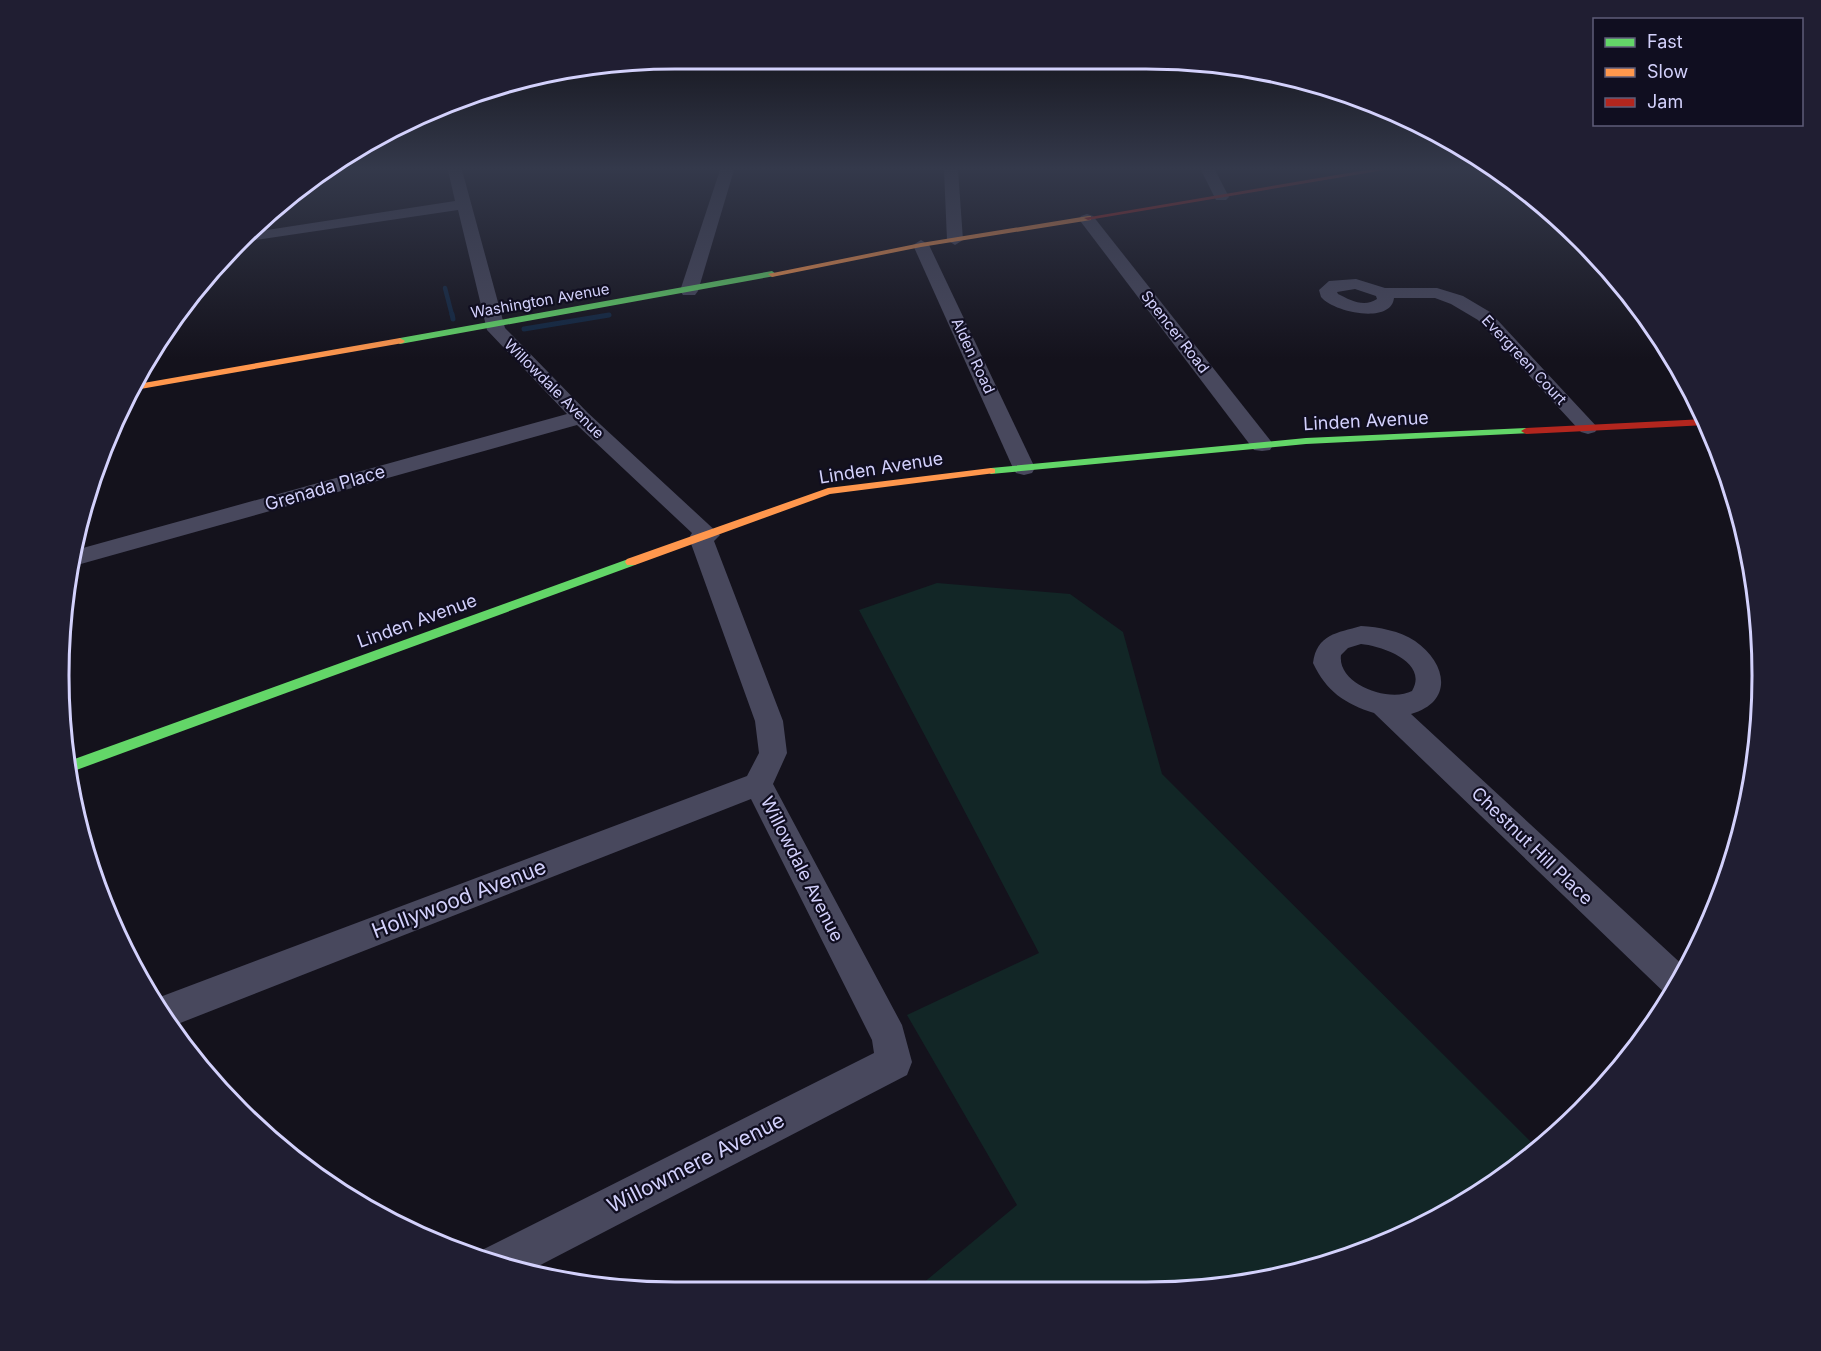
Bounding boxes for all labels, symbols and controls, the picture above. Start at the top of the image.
legend [1593,18,1803,126]
text: Fast [1647,31,1683,52]
text: Slow [1647,61,1688,82]
text: Jam [1647,91,1683,112]
street label: Washington Avenue [469,279,611,322]
street label: Spencer Road [1137,287,1214,377]
street label: Evergreen Court [1478,311,1571,409]
street label: Alden Road [948,315,999,397]
street label: Willowdale Avenue [501,335,608,442]
street label: Linden Avenue [1303,407,1429,434]
street label: Linden Avenue [817,447,945,488]
street label: Grenada Place [262,460,387,515]
street label: Linden Avenue [354,589,479,652]
street label: Chestnut Hill Place [1467,782,1597,909]
street label: Willowdale Avenue [757,793,848,945]
street label: Hollywood Avenue [368,854,550,943]
street label: Willowmere Avenue [603,1107,789,1218]

